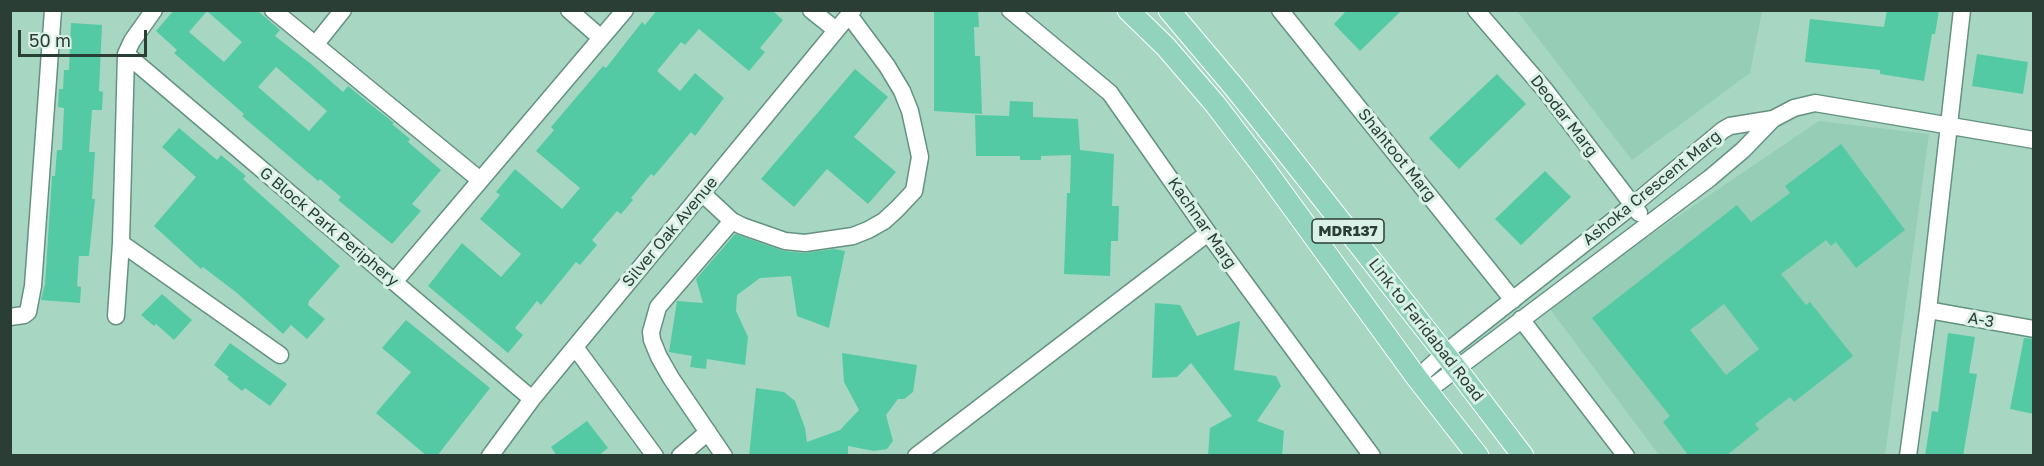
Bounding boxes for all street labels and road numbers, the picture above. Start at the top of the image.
street label: Deodar Marg [1526,72,1602,160]
street label: Shahtoot Marg [1354,105,1440,205]
street label: Ashoka Crescent Marg [1579,126,1725,250]
street label: G Block Park Periphery [256,163,402,291]
street label: Silver Oak Avenue [618,173,722,291]
street label: Kachnar Marg [1164,174,1240,272]
road number: MDR137 [1312,219,1384,243]
street label: Link to Faridabad Road [1364,255,1488,405]
street label: A-3 [1966,308,1996,332]

